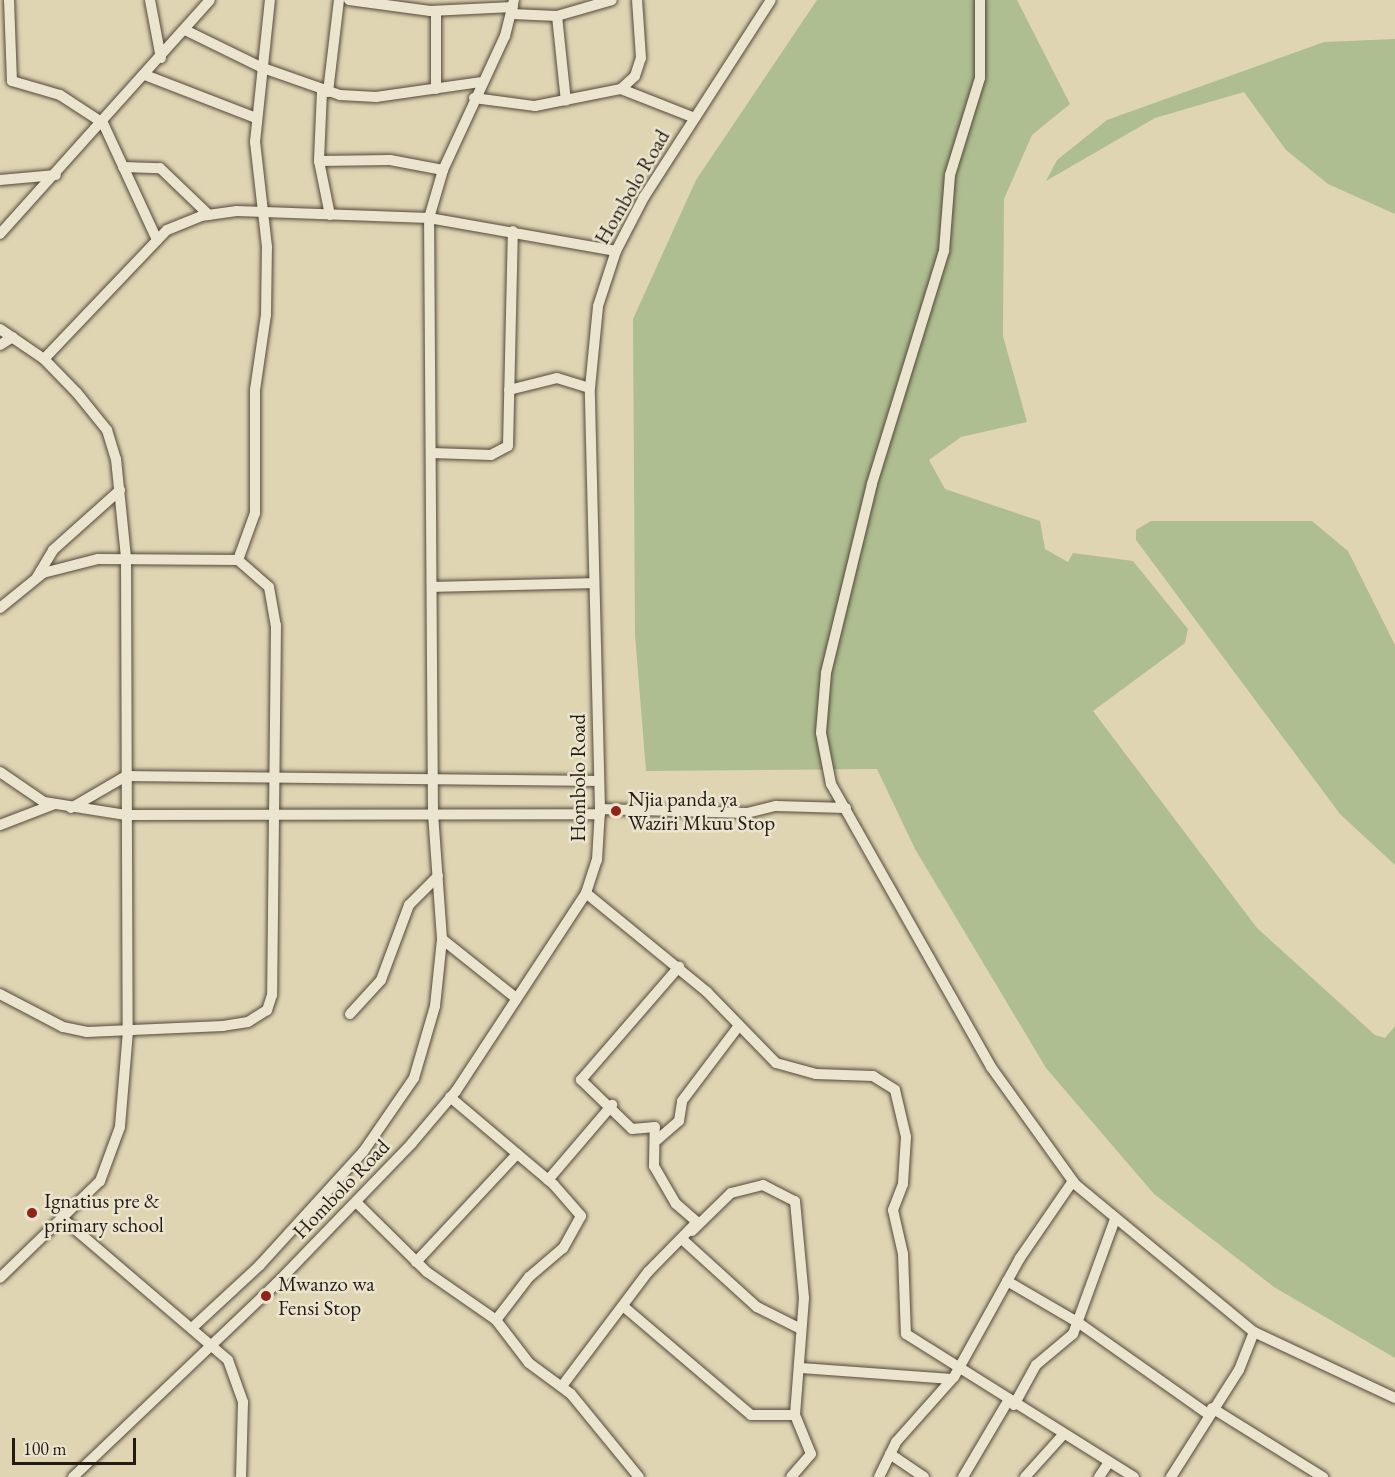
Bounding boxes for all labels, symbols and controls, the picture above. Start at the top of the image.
street label: Hombolo Road [589,125,675,249]
street label: Hombolo Road [565,714,591,842]
place label: Njia panda ya Waziri Mkuu Stop [628,786,775,836]
marker: Njia panda ya Waziri Mkuu Stop [609,804,623,818]
street label: Hombolo Road [287,1134,395,1244]
place label: Ignatius pre & primary school [44,1188,164,1238]
marker: Ignatius pre & primary school [25,1206,39,1220]
place label: Mwanzo wa Fensi Stop [278,1271,375,1321]
marker: Mwanzo wa Fensi Stop [259,1289,273,1303]
scale bar [15,1426,140,1464]
text: 100 m [23,1437,67,1460]

